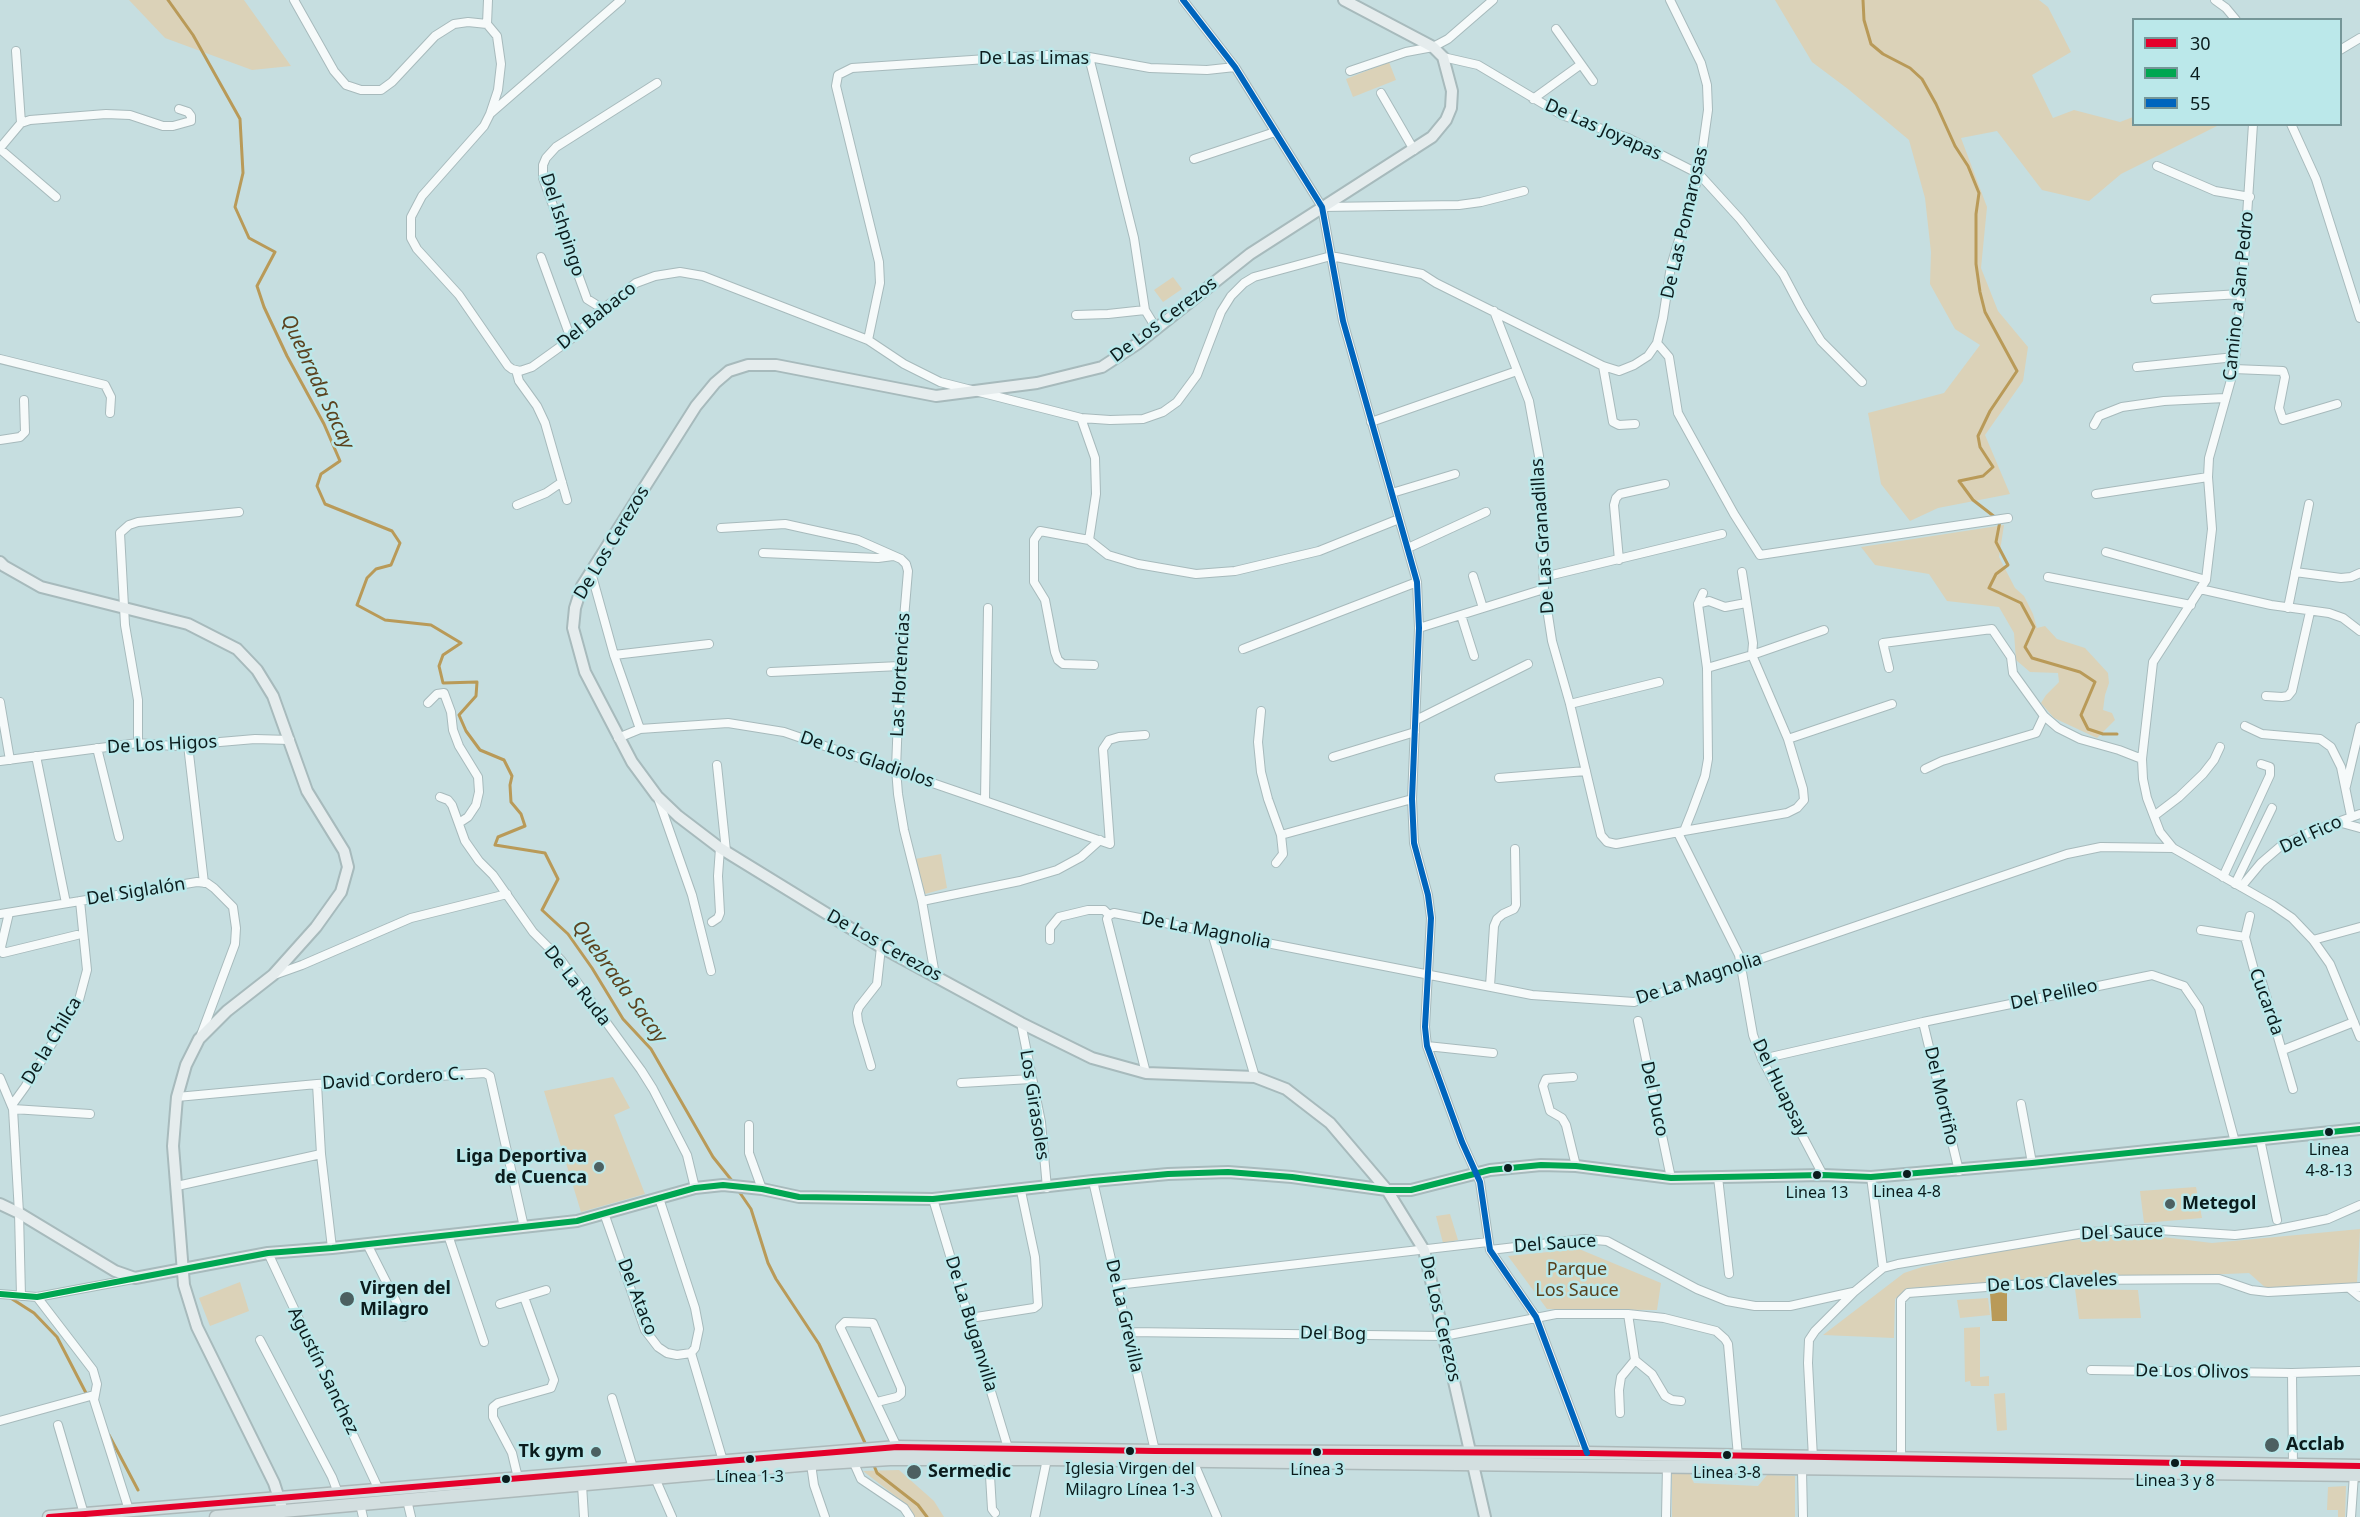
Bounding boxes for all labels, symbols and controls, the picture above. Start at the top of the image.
legend [2132,18,2342,126]
text: 30 [2190,31,2211,55]
street label: De Las Limas [979,48,1089,70]
text: 4 [2190,61,2200,85]
text: 55 [2190,91,2211,115]
street label: De Las Joyapas [1541,95,1665,165]
street label: De Las Pomarosas [1657,145,1713,301]
street label: Del Ishpingo [535,171,589,279]
street label: Camino a San Pedro [2219,210,2259,382]
street label: De Los Cerezos [1106,273,1222,367]
street label: Del Babaco [553,278,641,354]
water label: Quebrada Sacay [275,311,359,453]
street label: De Las Granadillas [1527,457,1559,615]
street label: De Los Cerezos [570,483,654,603]
street label: Las Hortencias [887,612,915,738]
street label: De Los Gladiolos [797,727,937,793]
street label: De Los Higos [106,731,218,759]
street label: Del Fico [2276,811,2346,859]
street label: Del Siglalón [85,874,187,910]
street label: De Los Cerezos [823,905,945,987]
street label: De La Magnolia [1140,908,1272,954]
water label: Quebrada Sacay [566,916,672,1048]
street label: De La Ruda [539,942,615,1030]
street label: De La Magnolia [1633,948,1765,1010]
street label: Cucarda [2244,966,2288,1038]
street label: Del Pelileo [2008,975,2100,1015]
street label: De la Chilca [18,993,86,1089]
street label: Del Huapsay [1747,1036,1813,1140]
street label: Del Mortiño [1919,1045,1963,1147]
street label: Los Girasoles [1015,1048,1053,1162]
street label: Del Duco [1635,1059,1673,1139]
street label: David Cordero C. [321,1063,465,1095]
marker: Linea 4-8-13 [2323,1126,2335,1138]
place label: Linea 4-8-13 [2306,1140,2352,1178]
place label: Liga Deportiva de Cuenca [456,1146,587,1188]
marker: Liga Deportiva de Cuenca [592,1160,606,1174]
unlabelled marker [1502,1162,1514,1174]
marker: Linea 4-8 [1901,1168,1913,1180]
marker: Linea 13 [1811,1169,1823,1181]
place label: Linea 4-8 [1873,1182,1941,1202]
place label: Linea 13 [1786,1183,1848,1203]
place label: Metegol [2182,1193,2256,1215]
marker: Metegol [2163,1197,2177,1211]
street label: Del Sauce [2080,1221,2164,1245]
street label: Del Sauce [1513,1230,1597,1258]
street label: De La Buganvilla [940,1254,1002,1394]
street label: De Los Cerezos [1415,1254,1465,1384]
street label: Del Ataco [613,1256,661,1338]
street label: De La Grevilla [1101,1257,1147,1375]
park label: Parque Los Sauce [1535,1259,1619,1302]
street label: De Los Claveles [1986,1269,2118,1297]
place label: Virgen del Milagro [360,1278,451,1320]
marker: Virgen del Milagro [338,1290,356,1308]
street label: Agustín Sanchez [283,1304,363,1438]
street label: Del Bog [1300,1323,1366,1345]
street label: De Los Olivos [2135,1360,2249,1384]
place label: Acclab [2286,1434,2345,1456]
marker: Acclab [2263,1436,2281,1454]
place label: Tk gym [519,1441,584,1463]
marker: Tk gym [589,1445,603,1459]
marker: Iglesia Virgen del Milagro Línea 1-3 [1124,1445,1136,1457]
marker: Línea 3 [1311,1446,1323,1458]
marker: Linea 3-8 [1721,1449,1733,1461]
marker: Línea 1-3 [744,1453,756,1465]
marker: Linea 3 y 8 [2169,1457,2181,1469]
place label: Iglesia Virgen del Milagro Línea 1-3 [1065,1459,1195,1497]
place label: Línea 3 [1290,1460,1344,1480]
place label: Sermedic [928,1461,1011,1483]
marker: Sermedic [905,1463,923,1481]
place label: Linea 3-8 [1693,1463,1761,1483]
place label: Línea 1-3 [716,1467,784,1487]
place label: Linea 3 y 8 [2135,1471,2215,1491]
unlabelled marker [500,1473,512,1485]

